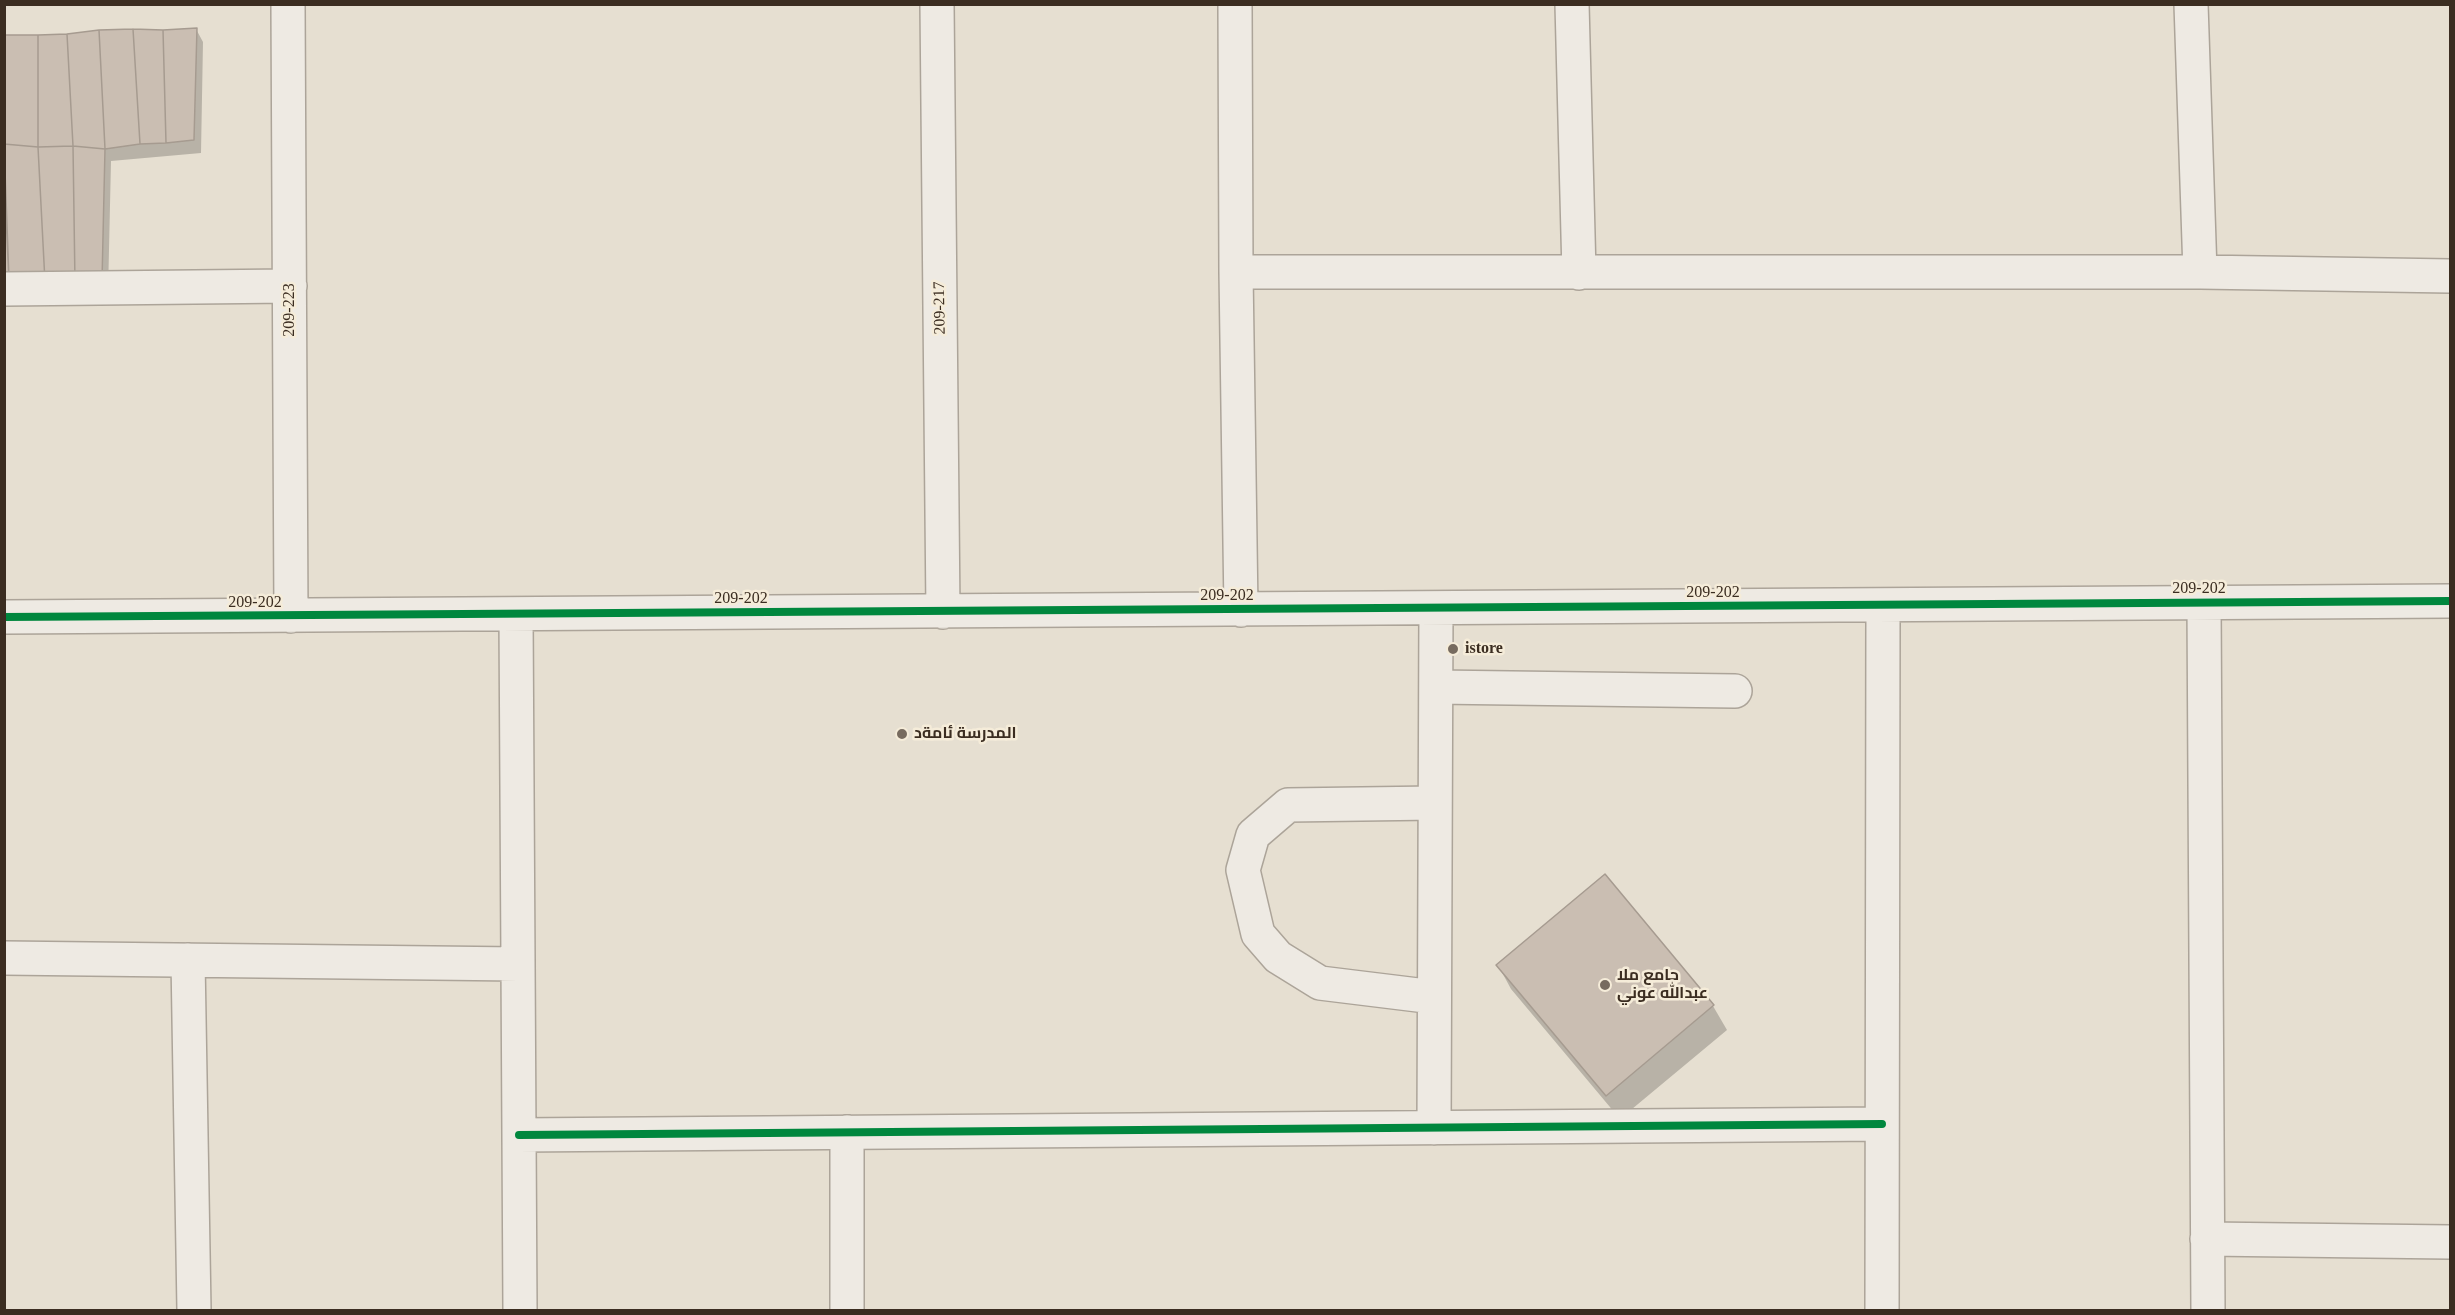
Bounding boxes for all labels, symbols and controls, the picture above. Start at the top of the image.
street label: 209-217 [930,281,950,335]
street label: 209-223 [280,283,300,337]
street label: 209-202 [2172,579,2226,599]
street label: 209-202 [1686,583,1740,603]
street label: 209-202 [1200,586,1254,606]
street label: 209-202 [714,589,768,609]
street label: 209-202 [228,593,282,613]
place label: istore [1465,639,1503,659]
marker: istore [1446,642,1460,656]
place label: المدرسة ئامةد [914,724,1016,744]
marker: المدرسة ئامةد [895,727,909,741]
place label: جامع ملا عبدالله عوني [1617,966,1708,1004]
marker: جامع ملا عبدالله عوني [1598,978,1612,992]

